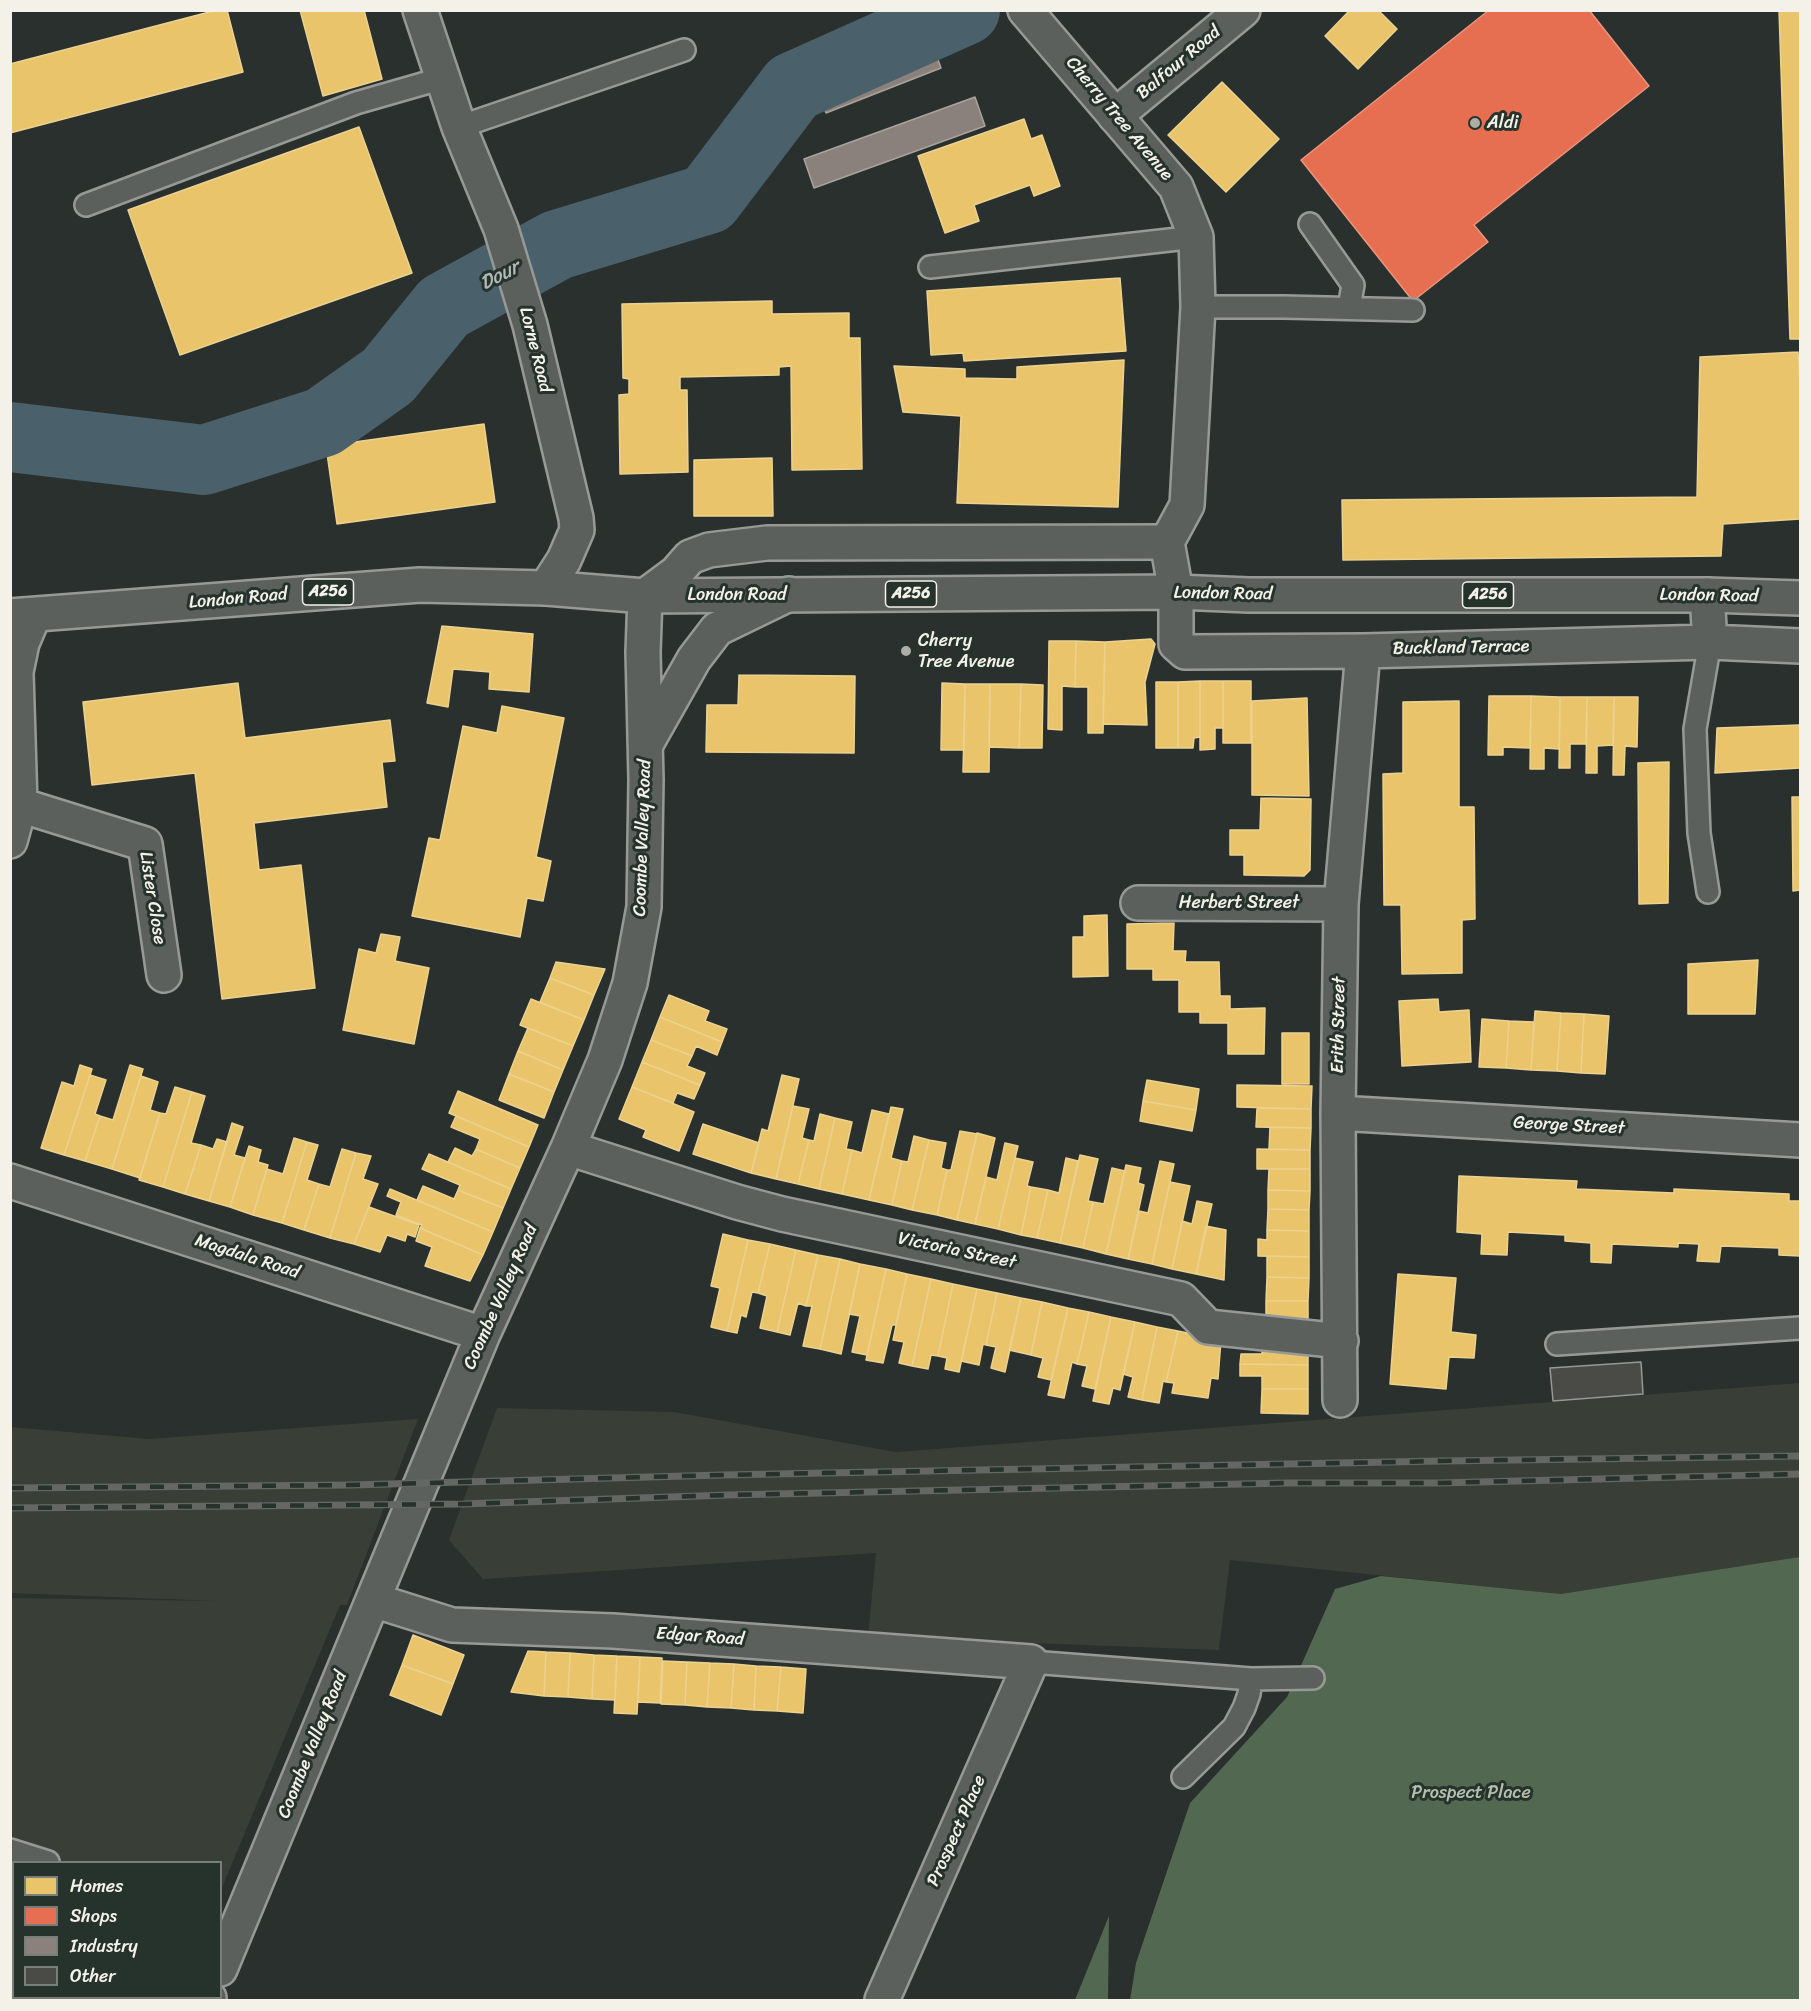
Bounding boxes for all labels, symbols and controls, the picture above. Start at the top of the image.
street label: Balfour Road [1133,22,1225,104]
street label: Cherry Tree Avenue [1061,53,1177,185]
place label: Aldi [1487,112,1518,134]
marker: Aldi [1468,116,1482,130]
water label: Dour [476,256,524,296]
street label: Lorne Road [514,305,556,395]
road number: A256 [302,579,354,605]
road number: A256 [886,581,936,607]
street label: London Road [1173,582,1273,606]
road number: A256 [1462,582,1514,608]
street label: London Road [188,584,288,614]
street label: London Road [688,584,786,606]
street label: London Road [1659,584,1759,608]
place label: Cherry Tree Avenue [918,630,1014,672]
street label: Buckland Terrace [1392,636,1530,660]
marker: Cherry Tree Avenue [899,644,913,658]
street label: Coombe Valley Road [629,759,657,917]
street label: Lister Close [134,850,170,946]
street label: Herbert Street [1179,892,1299,914]
street label: Erith Street [1327,977,1351,1073]
street label: George Street [1513,1112,1625,1140]
street label: Coombe Valley Road [459,1221,543,1373]
street label: Victoria Street [896,1228,1018,1274]
street label: Magdala Road [192,1230,302,1284]
street label: Edgar Road [655,1623,745,1651]
street label: Coombe Valley Road [274,1668,352,1822]
street label: Prospect Place [923,1772,991,1890]
park label: Prospect Place [1411,1782,1531,1804]
legend [12,1861,222,1999]
text: Homes [70,1870,123,1902]
text: Shops [70,1900,117,1932]
text: Industry [70,1930,138,1962]
text: Other [70,1960,116,1992]

